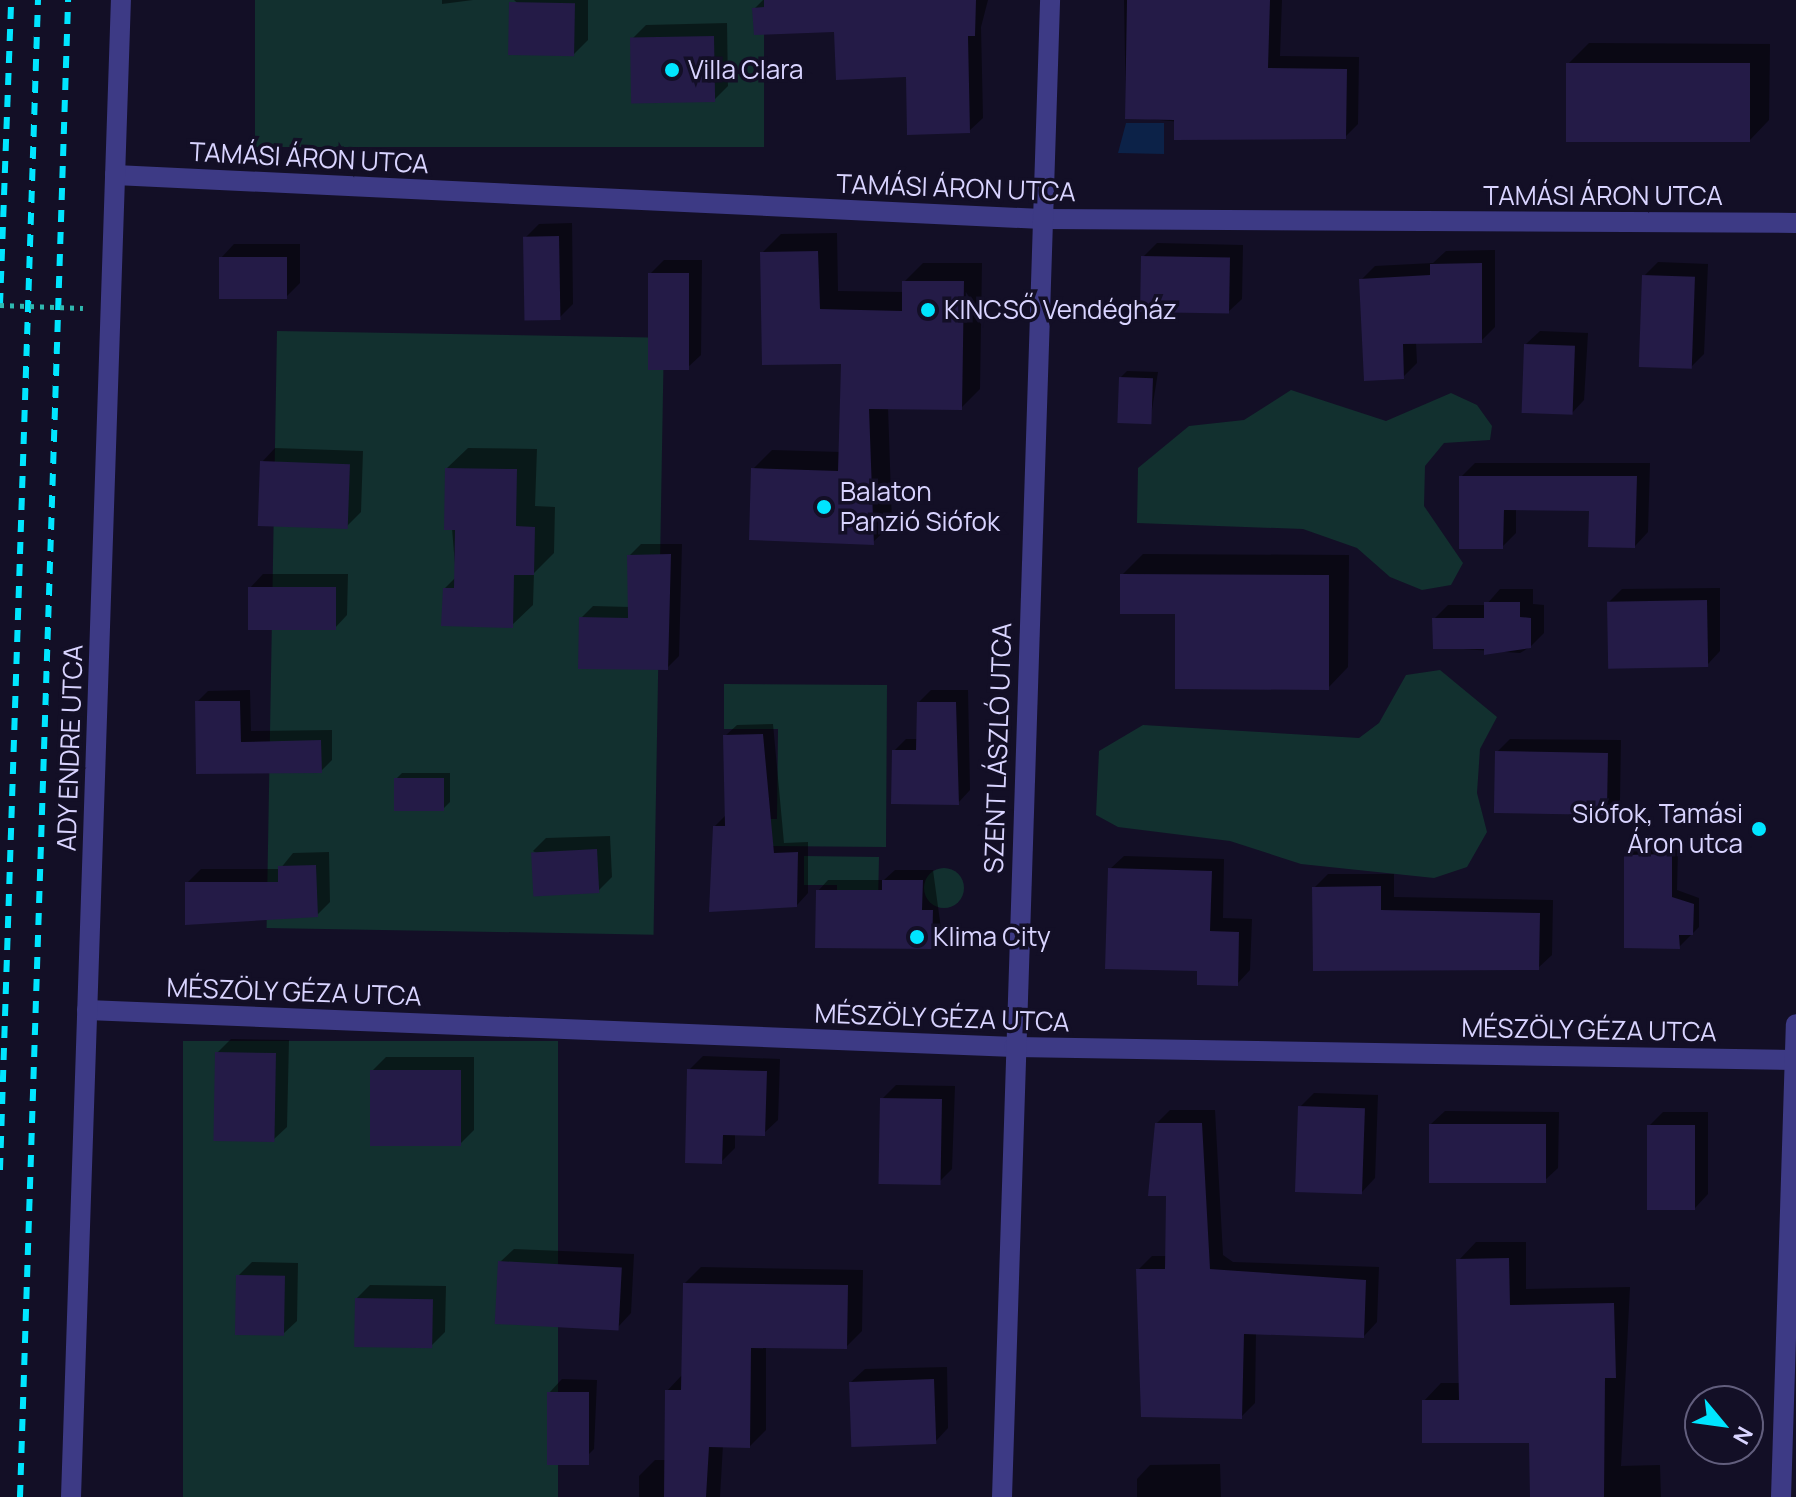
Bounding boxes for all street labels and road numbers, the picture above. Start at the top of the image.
street label: TAMÁSI ÁRON UTCA [189,136,429,180]
street label: TAMÁSI ÁRON UTCA [836,168,1076,208]
street label: TAMÁSI ÁRON UTCA [1483,180,1723,212]
street label: SZENT LÁSZLÓ UTCA [978,622,1018,874]
street label: ADY ENDRE UTCA [51,644,89,852]
street label: MÉSZÖLY GÉZA UTCA [165,972,423,1012]
street label: MÉSZÖLY GÉZA UTCA [813,998,1071,1038]
street label: MÉSZÖLY GÉZA UTCA [1461,1012,1717,1048]

